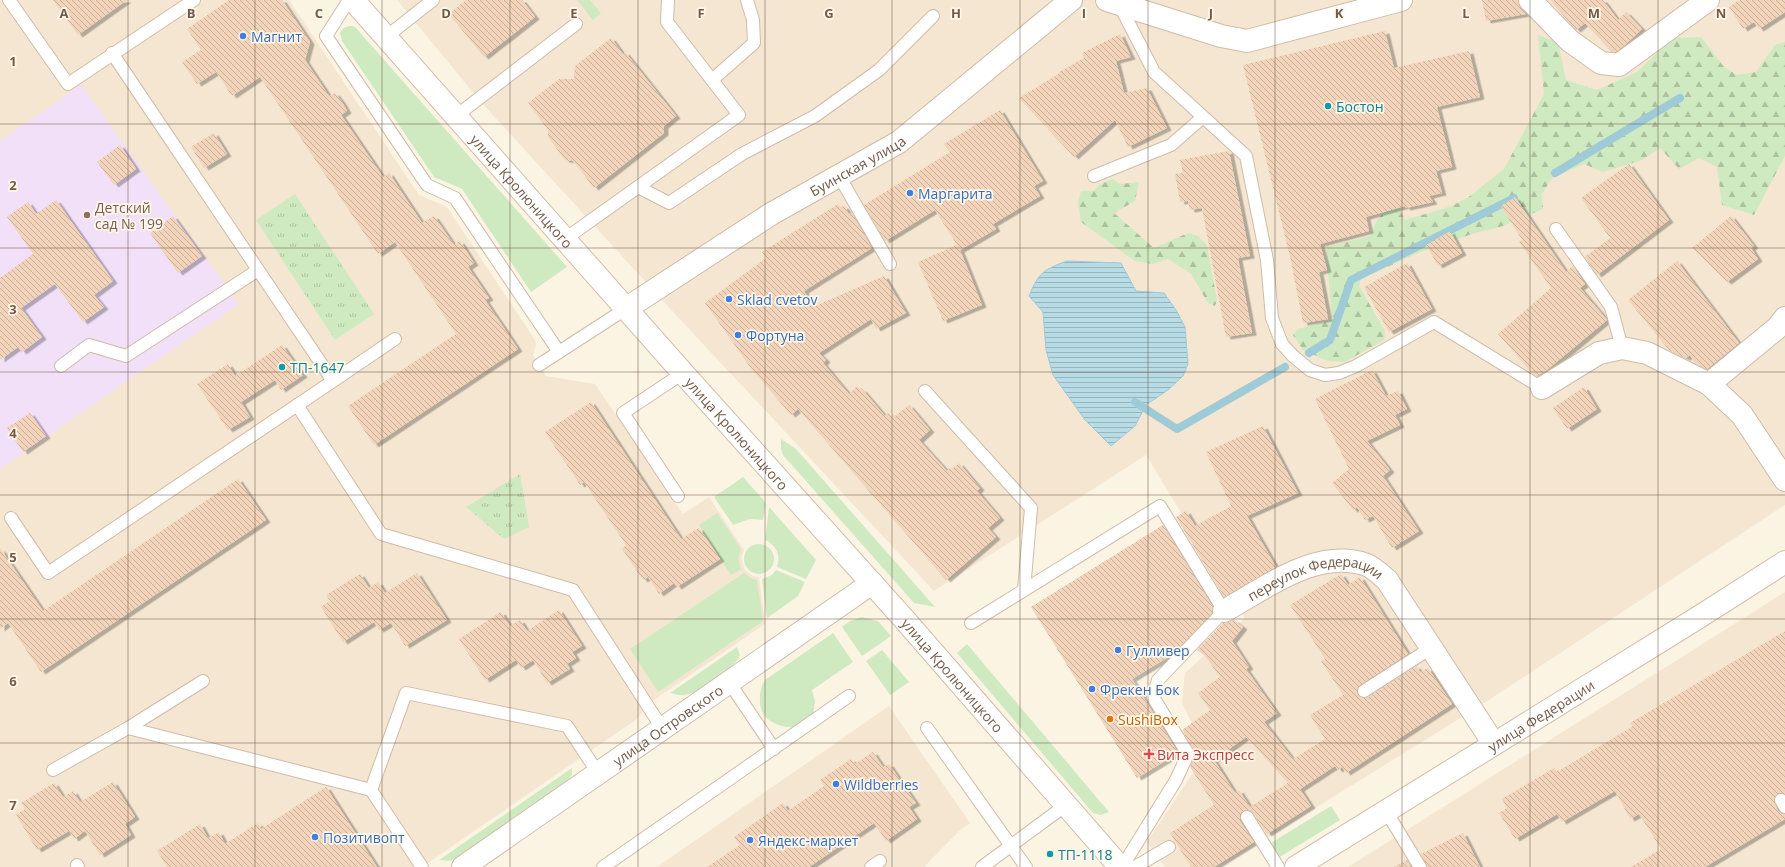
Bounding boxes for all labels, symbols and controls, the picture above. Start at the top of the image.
text: A [60,4,69,22]
text: B [187,4,196,22]
text: C [315,4,323,22]
text: D [441,4,451,22]
text: E [570,4,578,22]
text: F [697,4,705,22]
text: G [824,4,834,22]
text: H [951,4,961,22]
text: I [1082,4,1086,22]
text: J [1208,4,1213,22]
text: K [1335,4,1344,22]
text: L [1462,4,1470,22]
text: M [1588,4,1600,22]
text: N [1716,4,1726,22]
place label: Магнит [251,27,302,46]
marker: Магнит [238,31,248,41]
text: 1 [9,52,17,70]
place label: Бостон [1336,97,1384,116]
marker: Бостон [1323,101,1333,111]
street label: улица Кролюницкого [466,130,577,252]
street label: Буинская улица [806,131,909,200]
text: 2 [9,176,17,194]
place label: Маргарита [918,184,993,203]
marker: Маргарита [905,188,915,198]
place label: Детский сад № 199 [95,198,163,233]
marker: Детский сад № 199 [82,210,92,220]
place label: Sklad cvetov [737,290,818,309]
marker: Sklad cvetov [724,294,734,304]
text: 3 [9,300,17,318]
place label: Фортуна [746,326,804,345]
marker: Фортуна [733,330,743,340]
place label: ТП-1647 [290,358,344,377]
marker: ТП-1647 [277,362,287,372]
street label: улица Кролюницкого [681,373,793,494]
text: 4 [9,424,17,442]
text: 5 [9,548,17,566]
street label: переулок Федерации [1244,551,1388,605]
street label: улица Кролюницкого [898,614,1008,736]
place label: Гулливер [1126,641,1190,660]
marker: Гулливер [1113,645,1123,655]
text: 6 [9,672,17,690]
street label: улица Федерации [1484,675,1598,755]
street label: улица Островского [609,680,726,770]
place label: Фрекен Бок [1100,680,1180,699]
marker: Фрекен Бок [1087,684,1097,694]
place label: SushiBox [1118,710,1179,729]
marker: SushiBox [1105,714,1115,724]
place label: Вита Экспресс [1157,745,1255,764]
marker: Вита Экспресс [1144,749,1154,759]
place label: Wildberries [844,775,919,794]
marker: Wildberries [831,779,841,789]
text: 7 [9,796,17,814]
place label: Позитивопт [323,828,405,847]
place label: Яндекс-маркет [758,831,859,850]
marker: Позитивопт [310,832,320,842]
marker: Яндекс-маркет [745,835,755,845]
place label: ТП-1118 [1058,845,1112,864]
marker: ТП-1118 [1045,849,1055,859]

